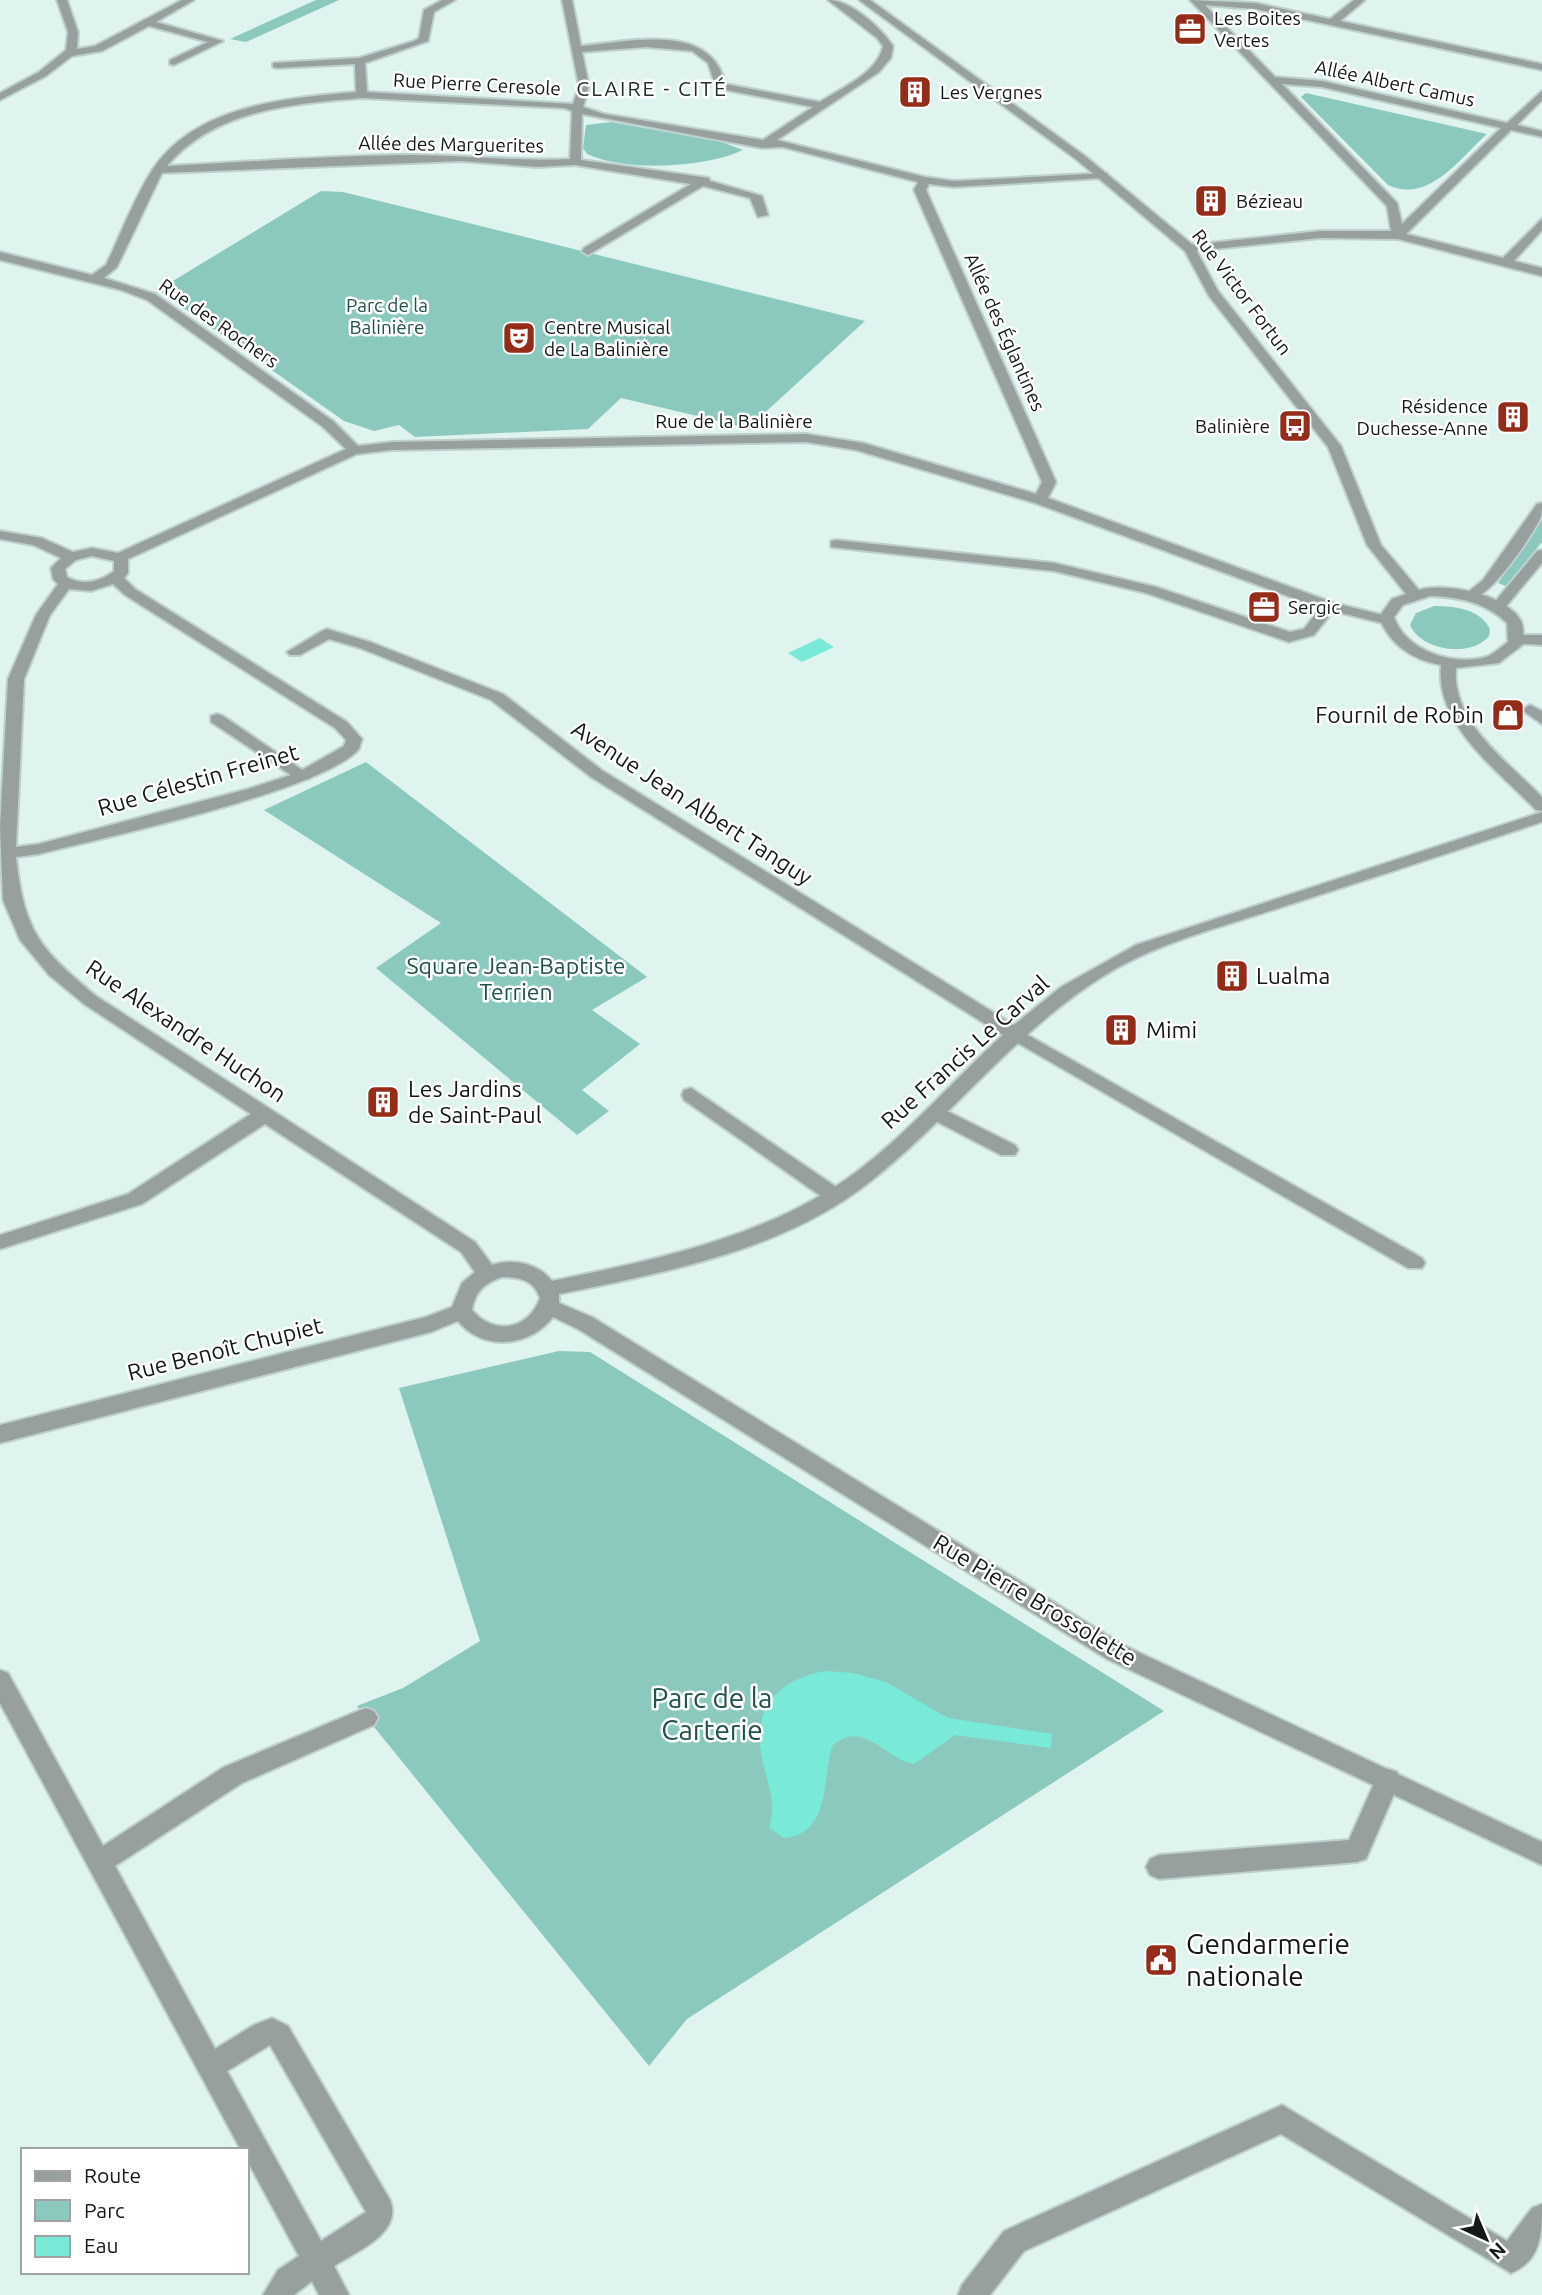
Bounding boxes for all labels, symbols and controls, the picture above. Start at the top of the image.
place label: Les Boites Vertes [1214,7,1301,51]
office icon: Les Boites Vertes [1171,10,1209,48]
street label: Allée Albert Camus [1313,55,1477,111]
street label: Rue Pierre Ceresole [393,69,561,99]
building icon: Les Vergnes [896,73,934,111]
district label: CLAIRE - CITÉ [576,76,728,100]
place label: Les Vergnes [940,81,1042,103]
street label: Allée des Marguerites [358,131,544,157]
building icon: Bézieau [1192,182,1230,220]
place label: Bézieau [1236,190,1303,212]
street label: Rue Victor Fortun [1188,225,1296,359]
street label: Allée des Églantines [960,250,1050,414]
street label: Rue des Rochers [155,274,283,372]
park label: Parc de la Balinière [346,294,428,338]
place label: Centre Musical de La Balinière [544,316,670,360]
theatre icon: Centre Musical de La Balinière [500,319,538,357]
place label: Résidence Duchesse-Anne [1357,395,1488,439]
building icon: Résidence Duchesse-Anne [1494,398,1532,436]
bus stop icon: Balinière [1276,407,1314,445]
street label: Rue de la Balinière [655,410,813,432]
place label: Balinière [1195,415,1270,437]
office icon: Sergic [1245,588,1283,626]
place label: Sergic [1288,596,1340,618]
shop icon: Fournil de Robin [1489,696,1527,734]
place label: Fournil de Robin [1315,702,1484,727]
street label: Avenue Jean Albert Tanguy [567,715,817,890]
street label: Rue Célestin Freinet [95,739,301,820]
park label: Square Jean-Baptiste Terrien [407,953,625,1004]
street label: Rue Alexandre Huchon [82,954,291,1107]
building icon: Lualma [1213,957,1251,995]
place label: Lualma [1256,963,1330,988]
street label: Rue Francis Le Carval [876,970,1053,1133]
building icon: Mimi [1102,1011,1140,1049]
place label: Mimi [1146,1017,1197,1042]
place label: Les Jardins de Saint-Paul [408,1076,542,1127]
building icon: Les Jardins de Saint-Paul [364,1083,402,1121]
street label: Rue Benoît Chupiet [125,1312,325,1385]
street label: Rue Pierre Brossolette [929,1529,1141,1670]
park label: Parc de la Carterie [652,1682,772,1745]
place label: Gendarmerie nationale [1186,1928,1350,1991]
public building icon: Gendarmerie nationale [1142,1941,1180,1979]
legend [21,2148,248,2274]
text: Route [84,2163,141,2187]
text: Parc [84,2198,125,2222]
north arrow [1451,2204,1521,2274]
text: Eau [84,2233,119,2257]
text: N [1485,2238,1511,2264]

